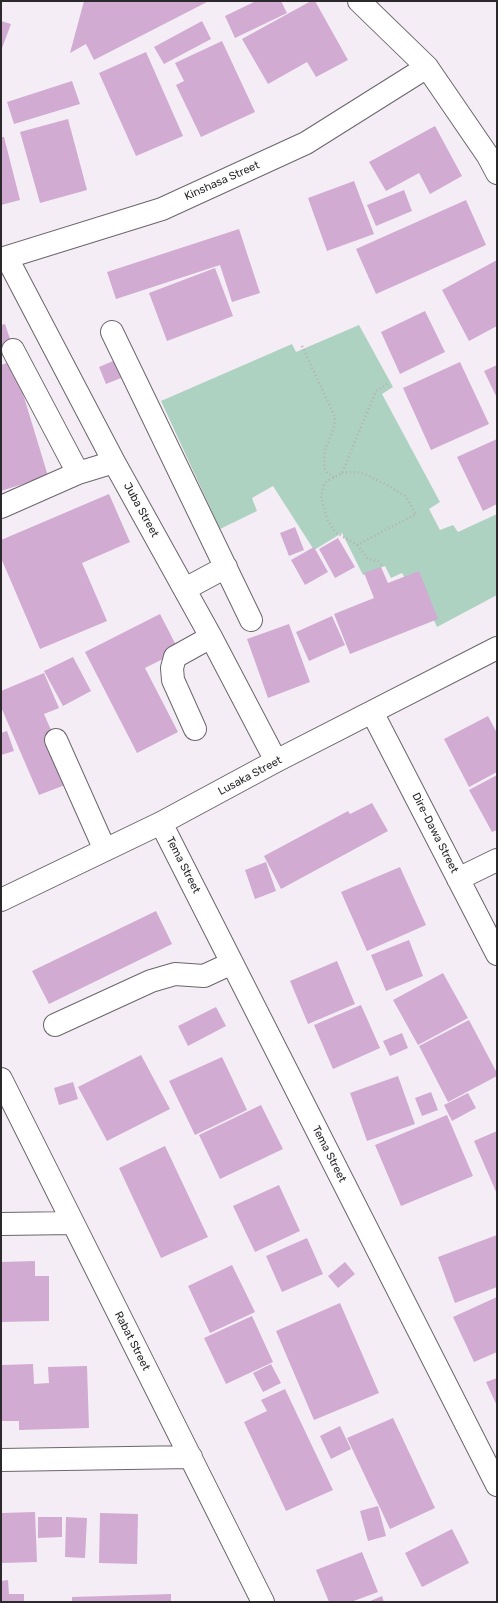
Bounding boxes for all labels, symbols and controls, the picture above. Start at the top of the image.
street label: Kinshasa Street [183,159,261,203]
street label: Juba Street [121,480,161,540]
street label: Lusaka Street [216,754,284,798]
street label: Dire-Dawa Street [409,791,461,875]
street label: Tema Street [163,834,203,896]
street label: Tema Street [309,1123,349,1185]
street label: Rabat Street [111,1309,153,1373]

